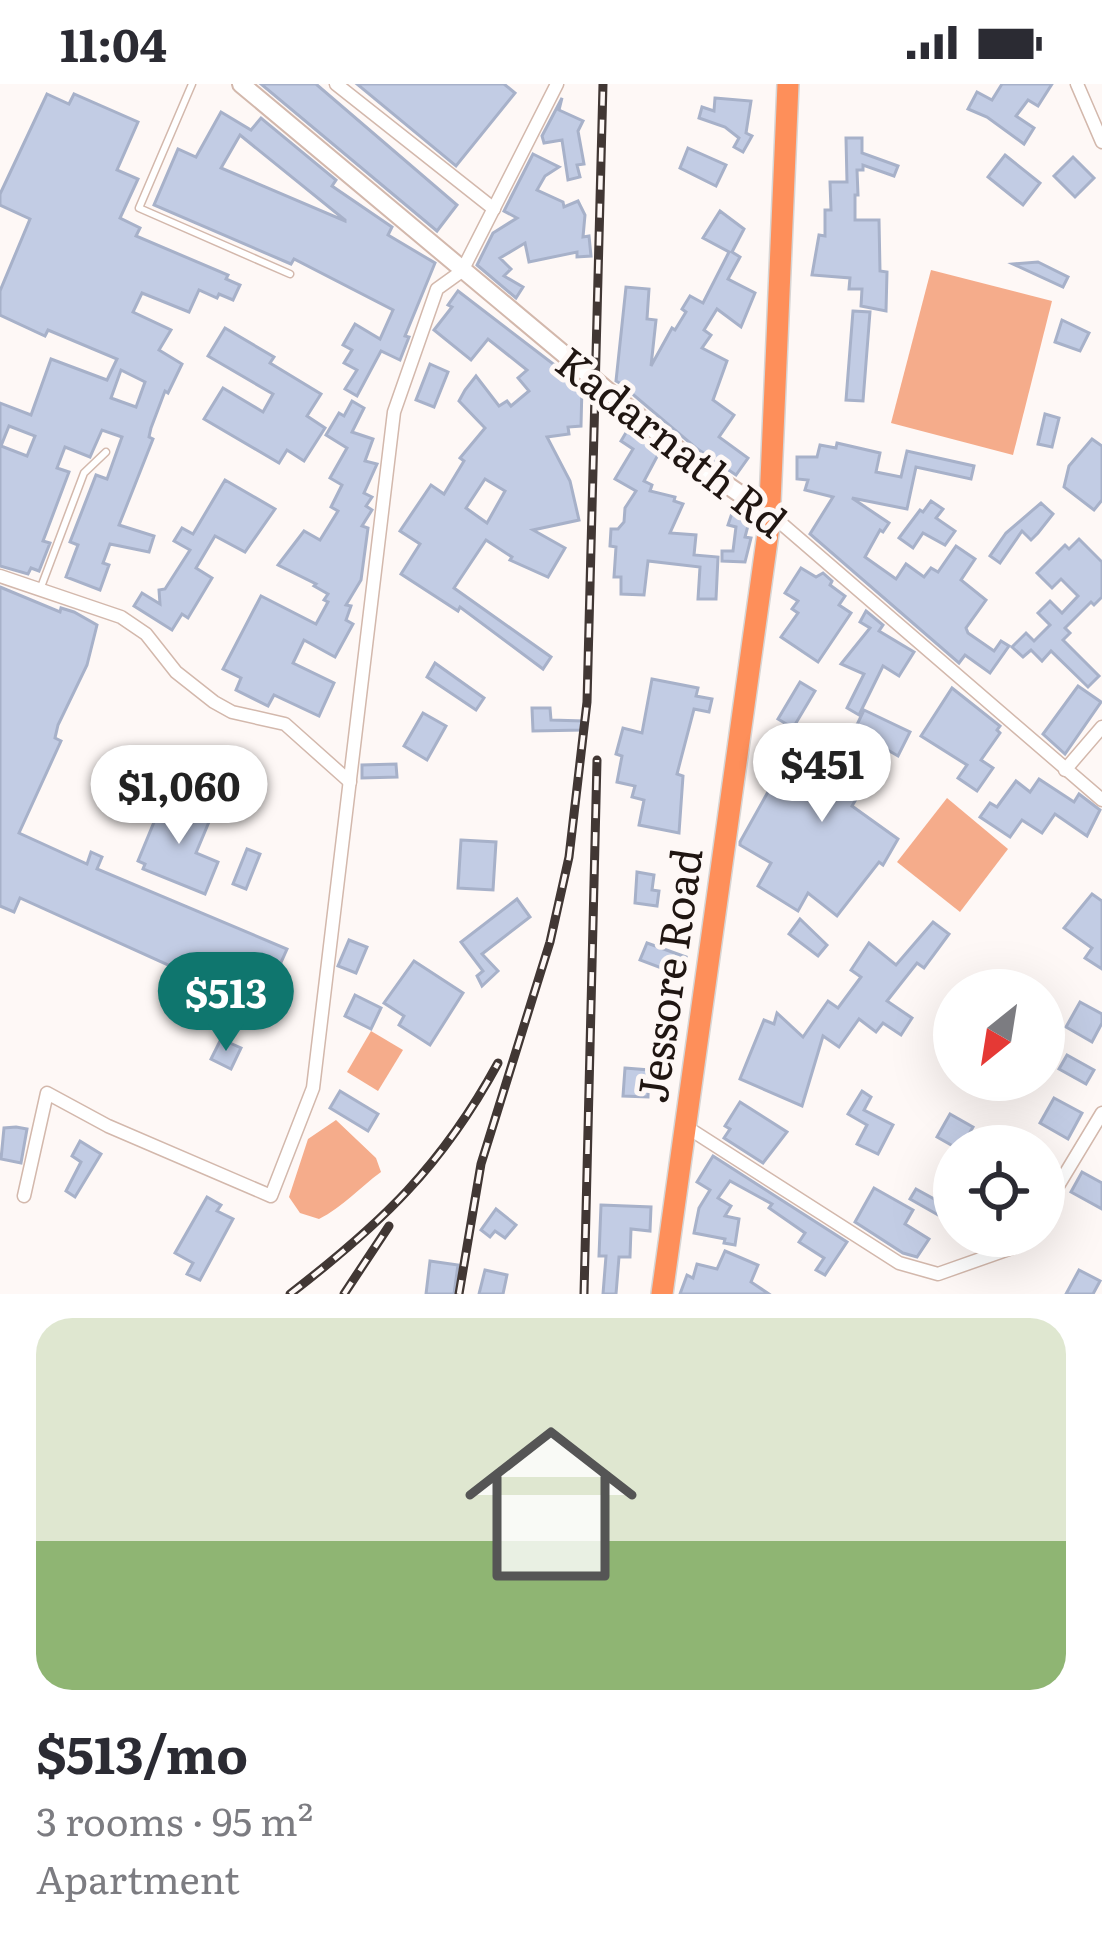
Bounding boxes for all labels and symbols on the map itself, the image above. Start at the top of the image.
street label: Kadarnath Rd [544,330,802,550]
pin: $451 [751,723,893,825]
pin: $1,060 [81,745,277,847]
street label: Jessore Road [618,844,716,1106]
pin: $513 [155,952,297,1054]
north arrow [933,969,1065,1101]

